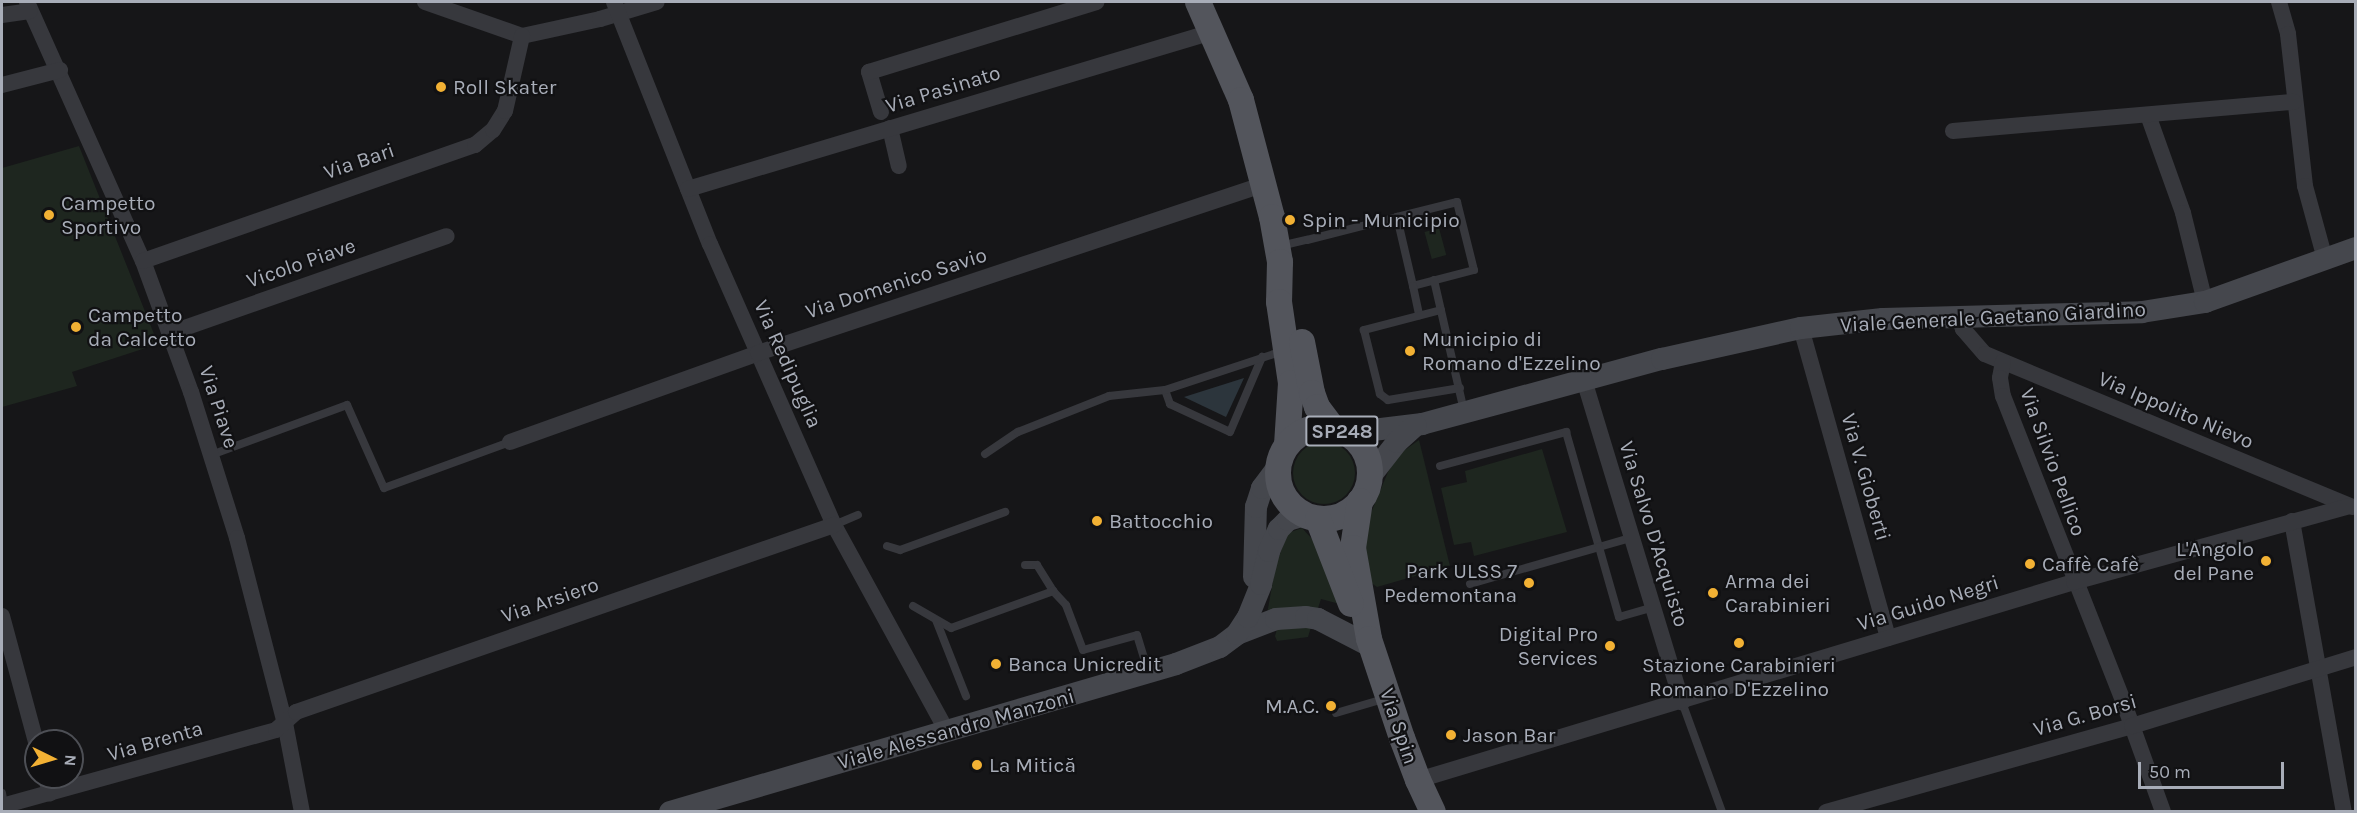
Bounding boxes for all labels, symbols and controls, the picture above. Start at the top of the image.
street label: Via Pasinato [883,60,1003,118]
place label: Roll Skater [453,74,556,100]
marker: Roll Skater [434,80,448,94]
street label: Via Bari [320,137,398,185]
place label: Campetto Sportivo [61,190,155,240]
place label: Spin - Municipio [1302,207,1460,233]
marker: Campetto Sportivo [42,208,56,222]
marker: Spin - Municipio [1283,213,1297,227]
street label: Vicolo Piave [243,233,359,293]
street label: Via Domenico Savio [802,242,990,324]
street label: Via Redipuglia [749,296,827,432]
street label: Viale Generale Gaetano Giardino [1840,296,2146,338]
place label: Campetto da Calcetto [88,302,196,352]
marker: Campetto da Calcetto [69,320,83,334]
place label: Municipio di Romano d'Ezzelino [1422,326,1601,376]
marker: Municipio di Romano d'Ezzelino [1403,344,1417,358]
street label: Via Piave [194,362,244,452]
street label: Via Ippolito Nievo [2094,366,2258,454]
street label: Via Silvio Pellico [2015,385,2091,539]
street label: Via V. Gioberti [1836,410,1896,544]
road number: SP248 [1304,414,1380,448]
street label: Via Salvo D'Acquisto [1614,438,1694,630]
place label: Battocchio [1109,508,1213,534]
marker: Battocchio [1090,514,1104,528]
place label: L'Angolo del Pane [2173,536,2254,586]
place label: Caffè Cafè [2042,551,2139,577]
marker: L'Angolo del Pane [2259,554,2273,568]
marker: Caffè Cafè [2023,557,2037,571]
place label: Park ULSS 7 Pedemontana [1384,558,1517,608]
place label: Arma dei Carabinieri [1725,568,1831,618]
street label: Via Guido Negri [1854,569,2002,637]
street label: Via Arsiero [498,572,602,628]
marker: Park ULSS 7 Pedemontana [1522,576,1536,590]
marker: Arma dei Carabinieri [1706,586,1720,600]
place label: Digital Pro Services [1499,621,1598,671]
marker: Stazione Carabinieri Romano D'Ezzelino [1732,636,1746,650]
marker: Digital Pro Services [1603,639,1617,653]
place label: Banca Unicredit [1008,651,1161,677]
place label: Stazione Carabinieri Romano D'Ezzelino [1642,652,1836,702]
marker: Banca Unicredit [989,657,1003,671]
street label: Viale Alessandro Manzoni [835,683,1077,775]
street label: Via Spin [1374,685,1424,767]
street label: Via G. Borsi [2030,688,2140,742]
place label: M.A.C. [1265,693,1319,719]
marker: M.A.C. [1324,699,1338,713]
street label: Via Brenta [104,715,206,767]
place label: Jason Bar [1463,722,1555,748]
marker: Jason Bar [1444,728,1458,742]
north arrow [24,729,84,789]
scale bar [2141,750,2286,788]
place label: La Mitică [989,752,1076,778]
text: N [60,754,80,767]
marker: La Mitică [970,758,984,772]
text: 50 m [2149,761,2191,783]

